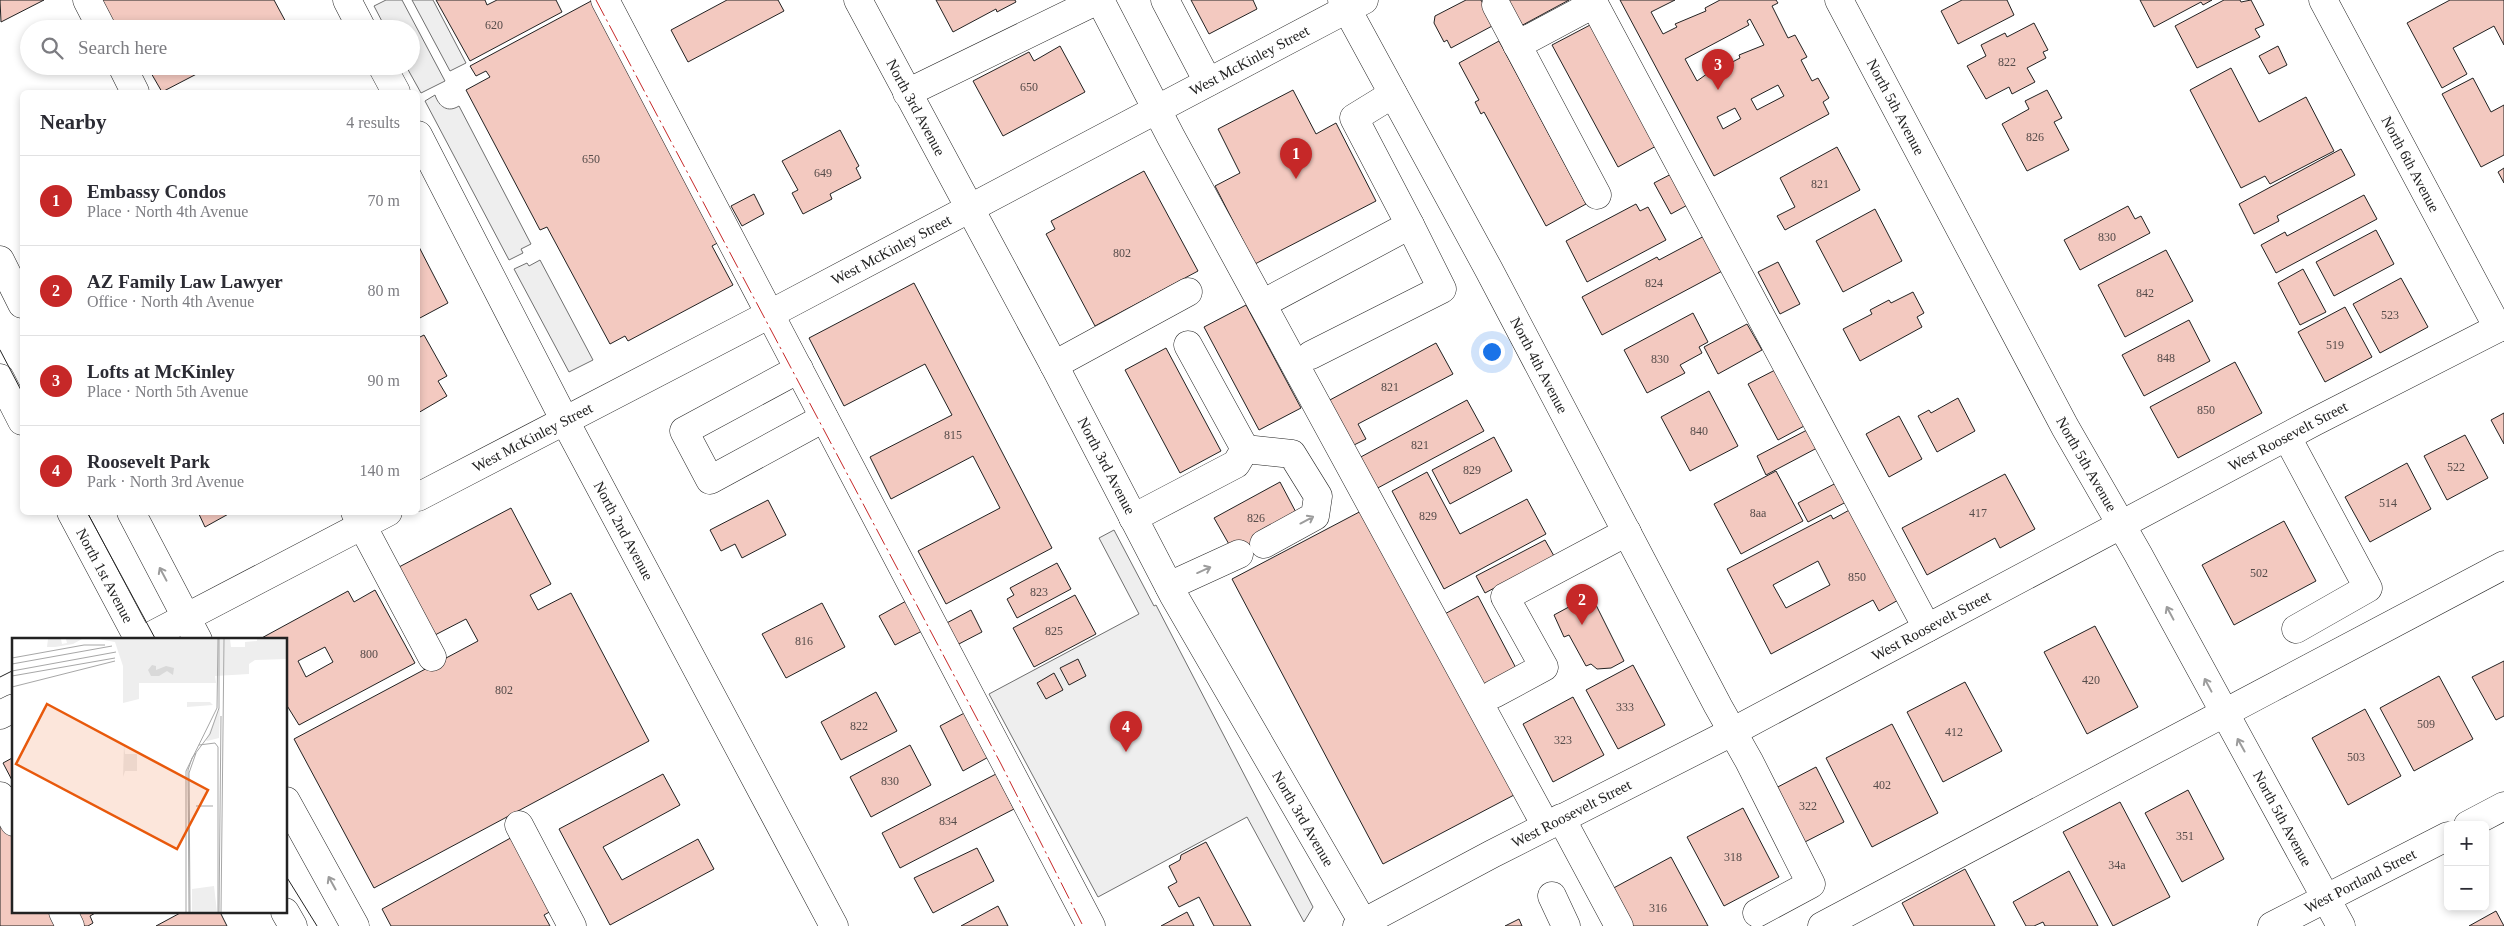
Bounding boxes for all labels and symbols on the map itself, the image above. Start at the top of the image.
house number: 620 [485,18,503,32]
street label: West McKinley Street [1187,22,1313,99]
pin: 3 [1702,49,1734,90]
house number: 822 [1998,55,2016,69]
street label: North 3rd Avenue [883,56,948,159]
street label: North 5th Avenue [1864,56,1928,158]
house number: 650 [1020,80,1038,94]
street label: North 6th Avenue [2378,113,2443,215]
house number: 826 [2026,130,2044,144]
pin: 1 [1280,138,1312,179]
house number: 650 [582,152,600,166]
house number: 649 [814,166,832,180]
house number: 821 [1811,177,1829,191]
street label: West McKinley Street [829,211,955,288]
house number: 830 [2098,230,2116,244]
house number: 802 [1113,246,1131,260]
house number: 824 [1645,276,1663,290]
house number: 842 [2136,286,2154,300]
house number: 523 [2381,308,2399,322]
street label: North 4th Avenue [1507,314,1571,416]
house number: 519 [2326,338,2344,352]
your location [1479,339,1505,365]
house number: 848 [2157,351,2175,365]
house number: 830 [1651,352,1669,366]
house number: 821 [1381,380,1399,394]
street label: West Roosevelt Street [2226,398,2351,474]
street label: West McKinley Street [470,399,596,475]
house number: 850 [2197,403,2215,417]
street label: North 5th Avenue [2053,414,2120,515]
street label: North 3rd Avenue [1075,415,1138,517]
house number: 840 [1690,424,1708,438]
house number: 815 [944,428,962,442]
house number: 821 [1411,438,1429,452]
house number: 522 [2447,460,2465,474]
house number: 829 [1463,463,1481,477]
street label: North 2nd Avenue [591,479,657,583]
house number: 514 [2379,496,2397,510]
house number: 8aa [1750,506,1767,520]
house number: 417 [1969,506,1987,520]
house number: 829 [1419,509,1437,523]
house number: 826 [1247,511,1265,525]
one-way arrow [1299,515,1314,525]
street label: North 1st Avenue [73,526,137,626]
one-way arrow [1196,565,1211,574]
house number: 502 [2250,566,2268,580]
one-way arrow [158,567,168,582]
house number: 850 [1848,570,1866,584]
pin: 2 [1566,584,1598,625]
house number: 823 [1030,585,1048,599]
street label: West Roosevelt Street [1869,587,1994,664]
one-way arrow [2164,606,2174,620]
house number: 825 [1045,624,1063,638]
house number: 816 [795,634,813,648]
inset map [12,638,288,914]
house number: 800 [360,647,378,661]
house number: 420 [2082,673,2100,687]
one-way arrow [2203,678,2213,692]
house number: 802 [495,683,513,697]
house number: 333 [1616,700,1634,714]
pin: 4 [1110,711,1142,752]
house number: 509 [2417,717,2435,731]
house number: 822 [850,719,868,733]
house number: 412 [1945,725,1963,739]
house number: 323 [1554,733,1572,747]
one-way arrow [2236,739,2246,753]
house number: 503 [2347,750,2365,764]
street label: North 3rd Avenue [1269,768,1337,869]
street label: North 5th Avenue [2250,768,2315,869]
house number: 830 [881,774,899,788]
street label: West Roosevelt Street [1509,776,1635,851]
house number: 402 [1873,778,1891,792]
house number: 322 [1799,799,1817,813]
house number: 834 [939,814,957,828]
house number: 351 [2176,829,2194,843]
street label: West Portland Street [2302,845,2419,916]
house number: 318 [1724,850,1742,864]
house number: 34a [2108,858,2126,872]
one-way arrow [326,877,336,891]
house number: 316 [1649,901,1667,915]

